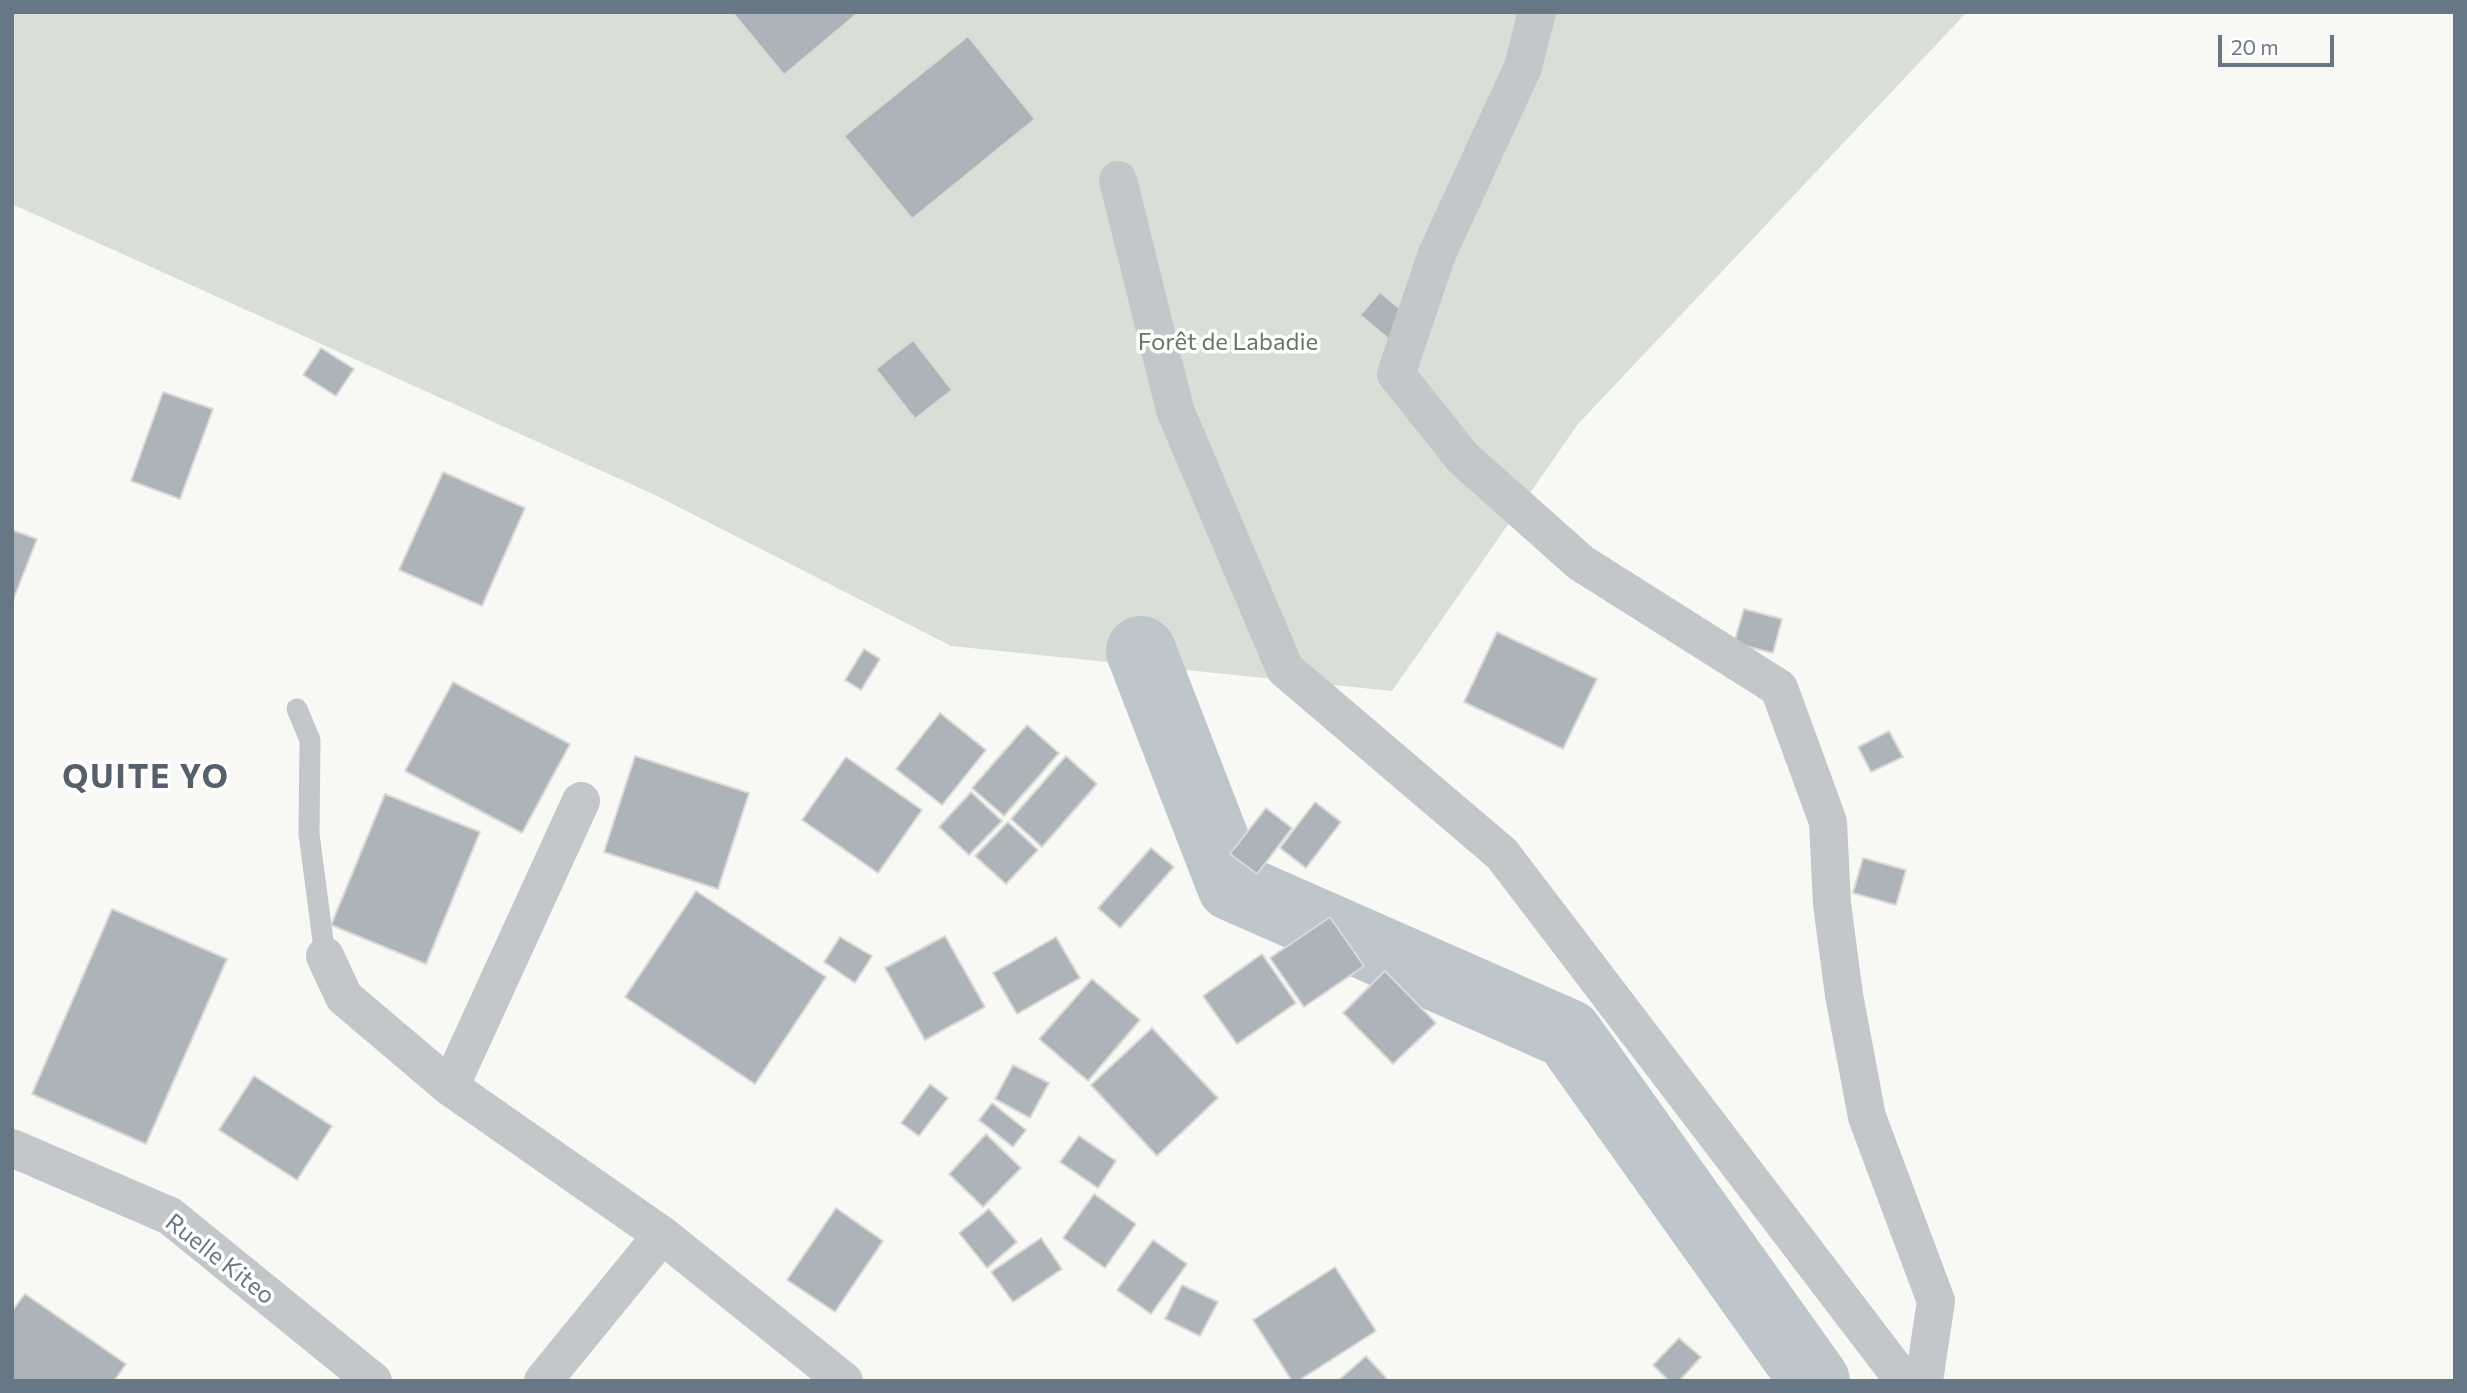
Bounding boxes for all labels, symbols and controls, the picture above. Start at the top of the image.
scale bar [2222,21,2338,65]
text: 20 m [2231,34,2279,59]
park label: Forêt de Labadie [1138,328,1318,356]
district label: QUITE YO [63,758,229,796]
street label: Ruelle Kiteo [160,1208,280,1310]

